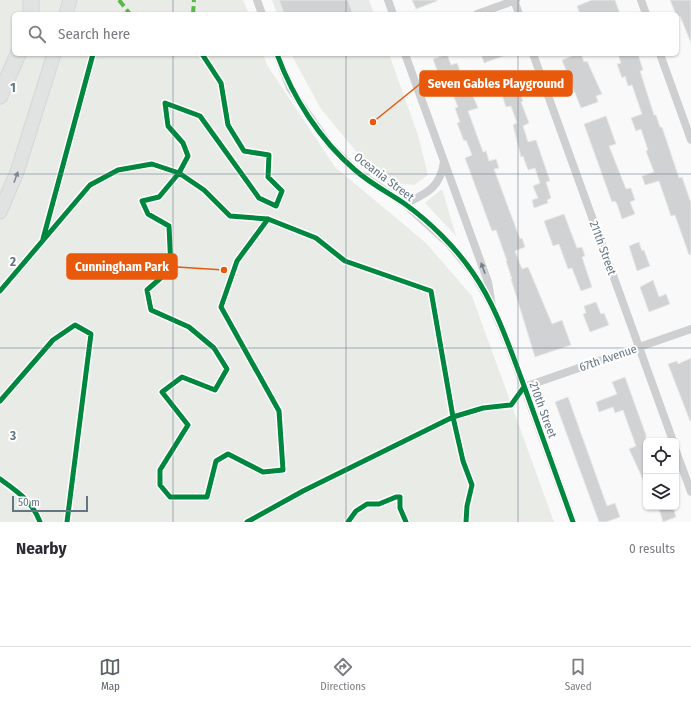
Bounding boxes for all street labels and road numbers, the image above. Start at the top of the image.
street label: Oceania Street [351,150,417,204]
street label: 211th Street [587,219,619,277]
street label: 67th Avenue [577,342,639,374]
street label: 210th Street [526,380,560,440]

